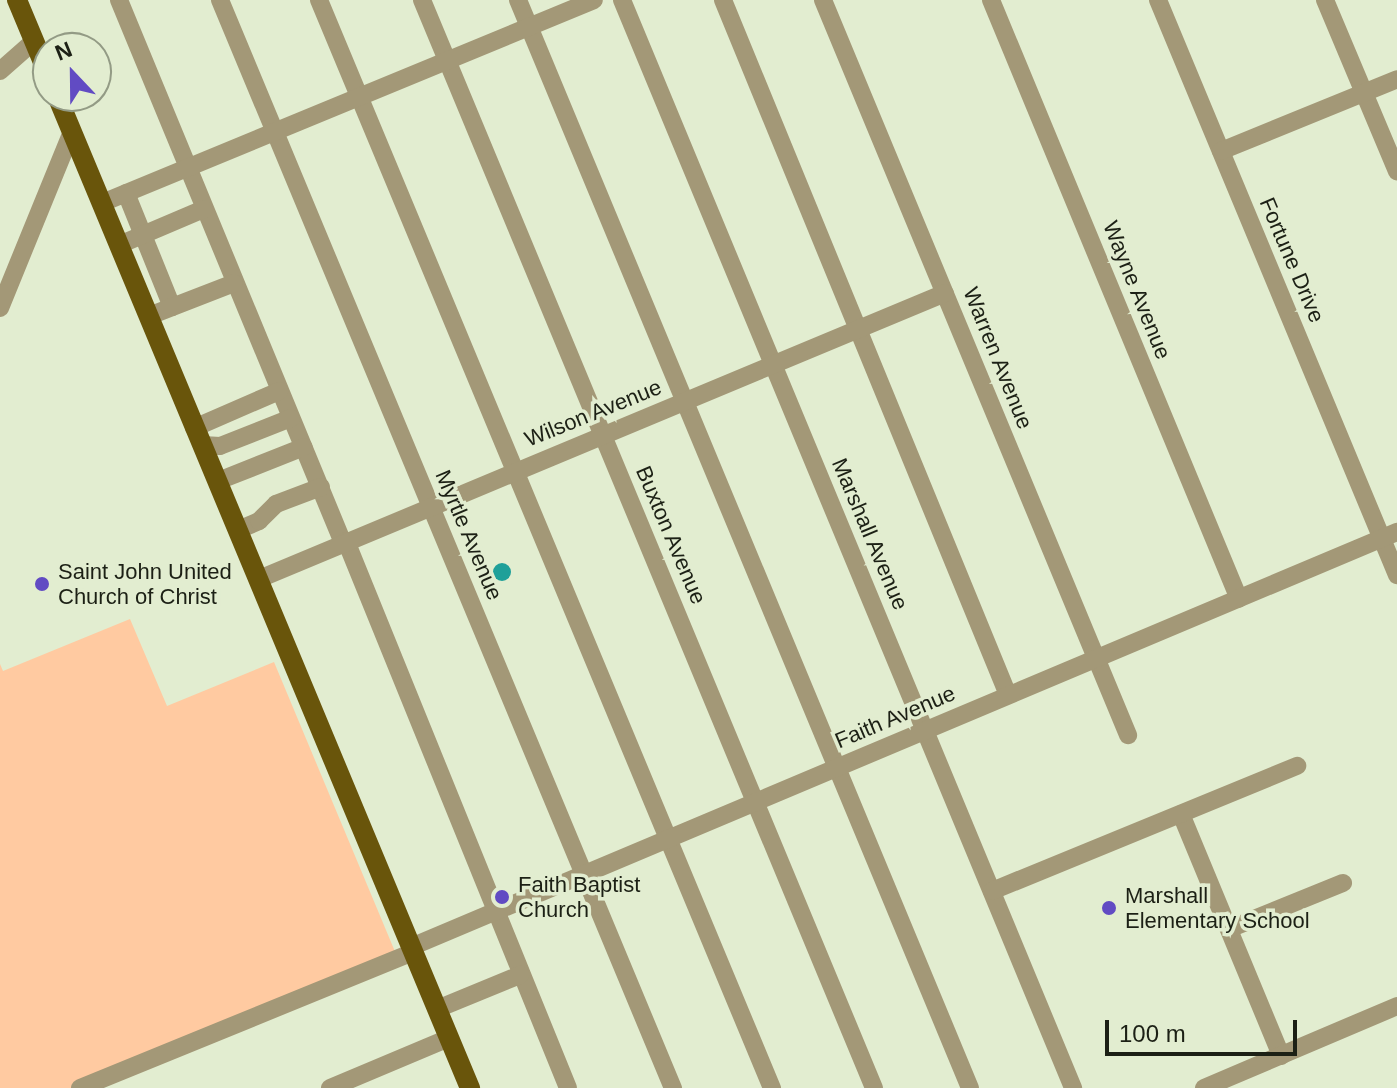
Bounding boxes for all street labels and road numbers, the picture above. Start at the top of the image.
street label: Fortune Drive [1254,194,1330,326]
street label: Wayne Avenue [1097,216,1177,364]
street label: Warren Avenue [957,283,1039,433]
street label: Wilson Avenue [520,373,666,453]
street label: Marshall Avenue [826,454,914,614]
street label: Buxton Avenue [630,461,712,609]
street label: Myrtle Avenue [429,465,509,605]
street label: Faith Avenue [830,680,960,754]

